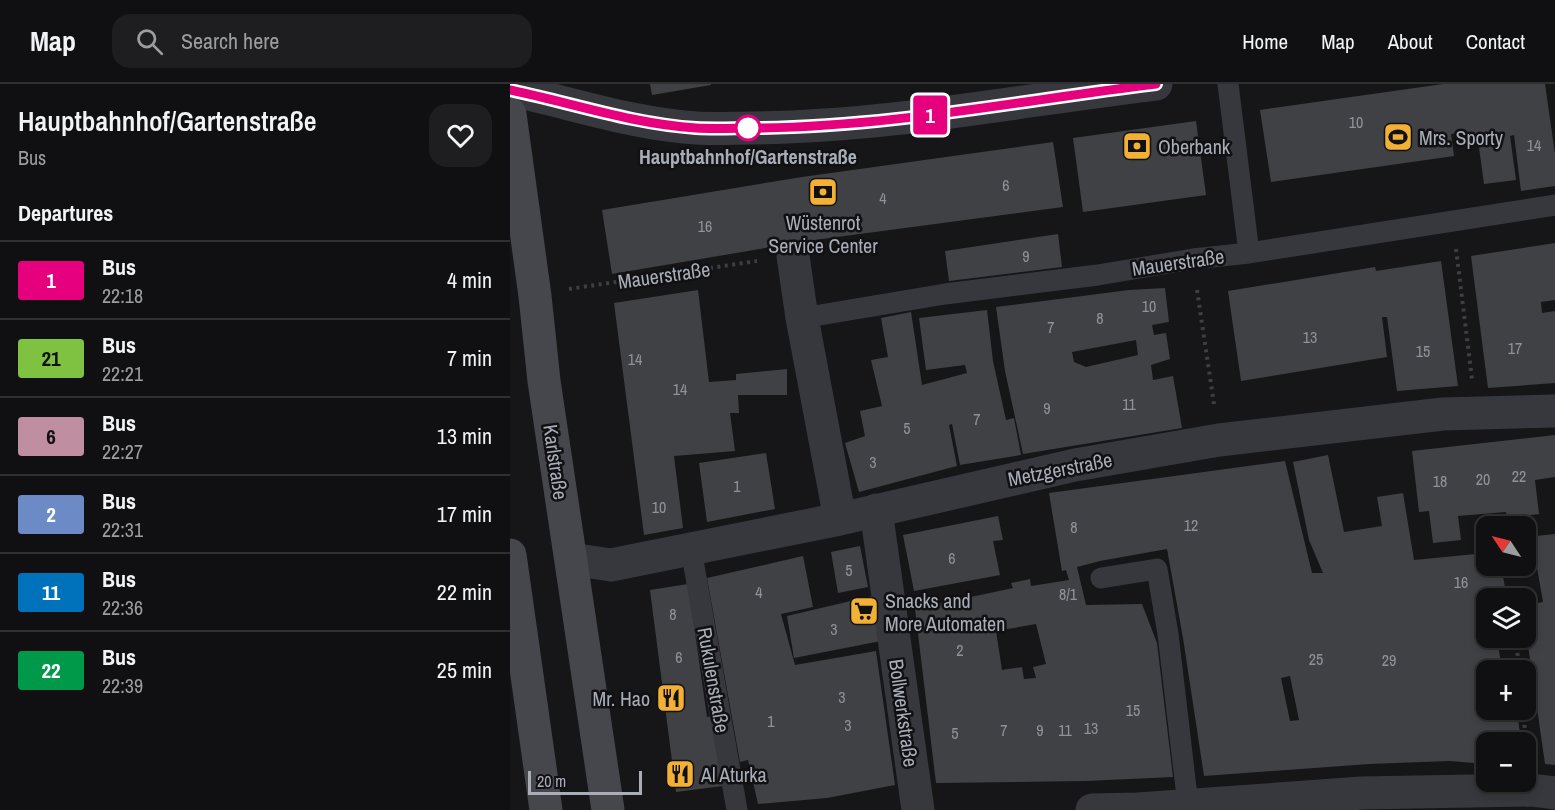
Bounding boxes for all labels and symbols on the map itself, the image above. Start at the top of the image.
line badge: 1 [910,96,950,135]
house number: 10 [1349,111,1363,133]
marker: Hauptbahnhof/Gartenstraße [735,115,761,141]
sports icon: Mrs. Sporty [1382,121,1414,153]
place label: Mrs. Sporty [1419,124,1504,151]
bank icon: Oberbank [1121,130,1153,162]
place label: Oberbank [1158,133,1231,160]
house number: 14 [1527,134,1541,156]
place label: Hauptbahnhof/Gartenstraße [639,143,857,170]
house number: 6 [1002,174,1010,196]
bank icon: Wüstenrot Service Center [807,176,839,208]
house number: 4 [879,187,887,209]
place label: Wüstenrot Service Center [768,209,878,259]
house number: 16 [698,215,712,237]
street label: Mauerstraße [1130,242,1226,282]
house number: 9 [1022,245,1030,267]
street label: Mauerstraße [616,255,712,295]
house number: 10 [1142,295,1156,317]
house number: 8 [1096,307,1104,329]
house number: 7 [1047,316,1055,338]
house number: 13 [1303,326,1317,348]
house number: 17 [1508,337,1522,359]
house number: 15 [1416,340,1430,362]
house number: 14 [628,348,642,370]
house number: 14 [673,378,687,400]
house number: 11 [1122,393,1137,415]
house number: 9 [1043,397,1051,419]
house number: 7 [973,408,981,430]
house number: 5 [903,417,911,439]
street label: Karlstraße [537,423,575,501]
street label: Metzgerstraße [1006,446,1114,492]
house number: 3 [869,451,877,473]
house number: 22 [1512,465,1526,487]
house number: 20 [1476,468,1490,490]
house number: 18 [1433,470,1447,492]
house number: 1 [733,475,741,497]
house number: 10 [652,496,666,518]
house number: 12 [1184,514,1198,536]
house number: 8 [1070,516,1078,538]
north arrow [1476,516,1536,576]
house number: 6 [948,547,956,569]
house number: 5 [845,559,853,581]
house number: 16 [1454,571,1468,593]
house number: 4 [755,581,763,603]
house number: 8/1 [1059,583,1078,605]
place label: Snacks and More Automaten [885,587,1005,637]
supermarket icon: Snacks and More Automaten [848,595,880,627]
house number: 8 [669,603,677,625]
house number: 3 [830,618,838,640]
street label: Rukulenstraße [691,625,737,735]
house number: 2 [956,639,964,661]
house number: 6 [675,646,683,668]
house number: 25 [1309,648,1323,670]
house number: 29 [1382,649,1396,671]
street label: Bollwerkstraße [883,657,925,769]
restaurant icon: Mr. Hao [655,682,687,714]
place label: Mr. Hao [593,685,650,712]
house number: 3 [838,686,846,708]
house number: 15 [1126,699,1140,721]
house number: 1 [767,710,775,732]
house number: 3 [844,714,852,736]
house number: 13 [1084,717,1098,739]
house number: 7 [1000,719,1008,741]
house number: 9 [1036,719,1044,741]
house number: 11 [1058,719,1073,741]
house number: 5 [951,722,959,744]
restaurant icon: Al Aturka [664,758,696,790]
place label: Al Aturka [700,761,767,788]
scale bar [528,768,642,796]

